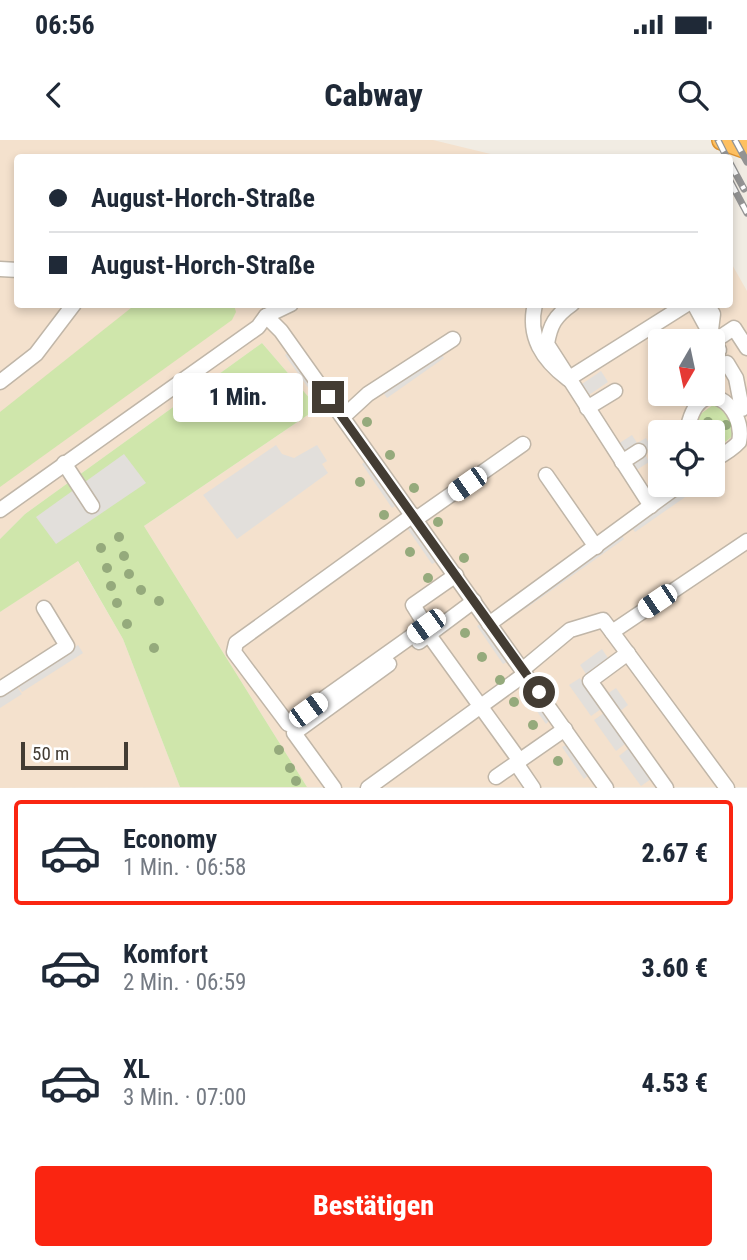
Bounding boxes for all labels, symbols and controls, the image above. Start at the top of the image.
text: 06:56 [35,10,95,40]
icon: back [35,76,73,114]
text: Cabway [324,76,423,114]
icon: search [674,76,712,114]
text: August-Horch-Straße [91,183,315,213]
text: August-Horch-Straße [91,250,315,280]
north arrow [648,329,724,406]
map controls [648,329,725,497]
callout: 1 Min. [174,372,304,422]
route end [312,381,344,413]
text: 1 Min. [209,384,267,411]
button: locate [648,420,725,497]
car [444,463,491,505]
car [634,581,681,621]
car [403,605,450,647]
route start [523,676,555,708]
car [285,689,332,731]
scale bar [21,738,128,770]
text: 50 m [32,742,69,765]
icon: car [39,821,102,884]
text: Economy [123,824,217,854]
text: 2.67 € [641,838,708,868]
text: 1 Min. · 06:58 [123,854,246,881]
icon: car [39,936,102,999]
text: Komfort [123,939,208,969]
text: 3.60 € [641,953,708,983]
text: 2 Min. · 06:59 [123,969,246,996]
icon: car [39,1051,102,1114]
text: XL [123,1054,150,1084]
text: 4.53 € [641,1068,708,1098]
text: 3 Min. · 07:00 [123,1084,246,1111]
button: Bestätigen [35,1166,712,1246]

